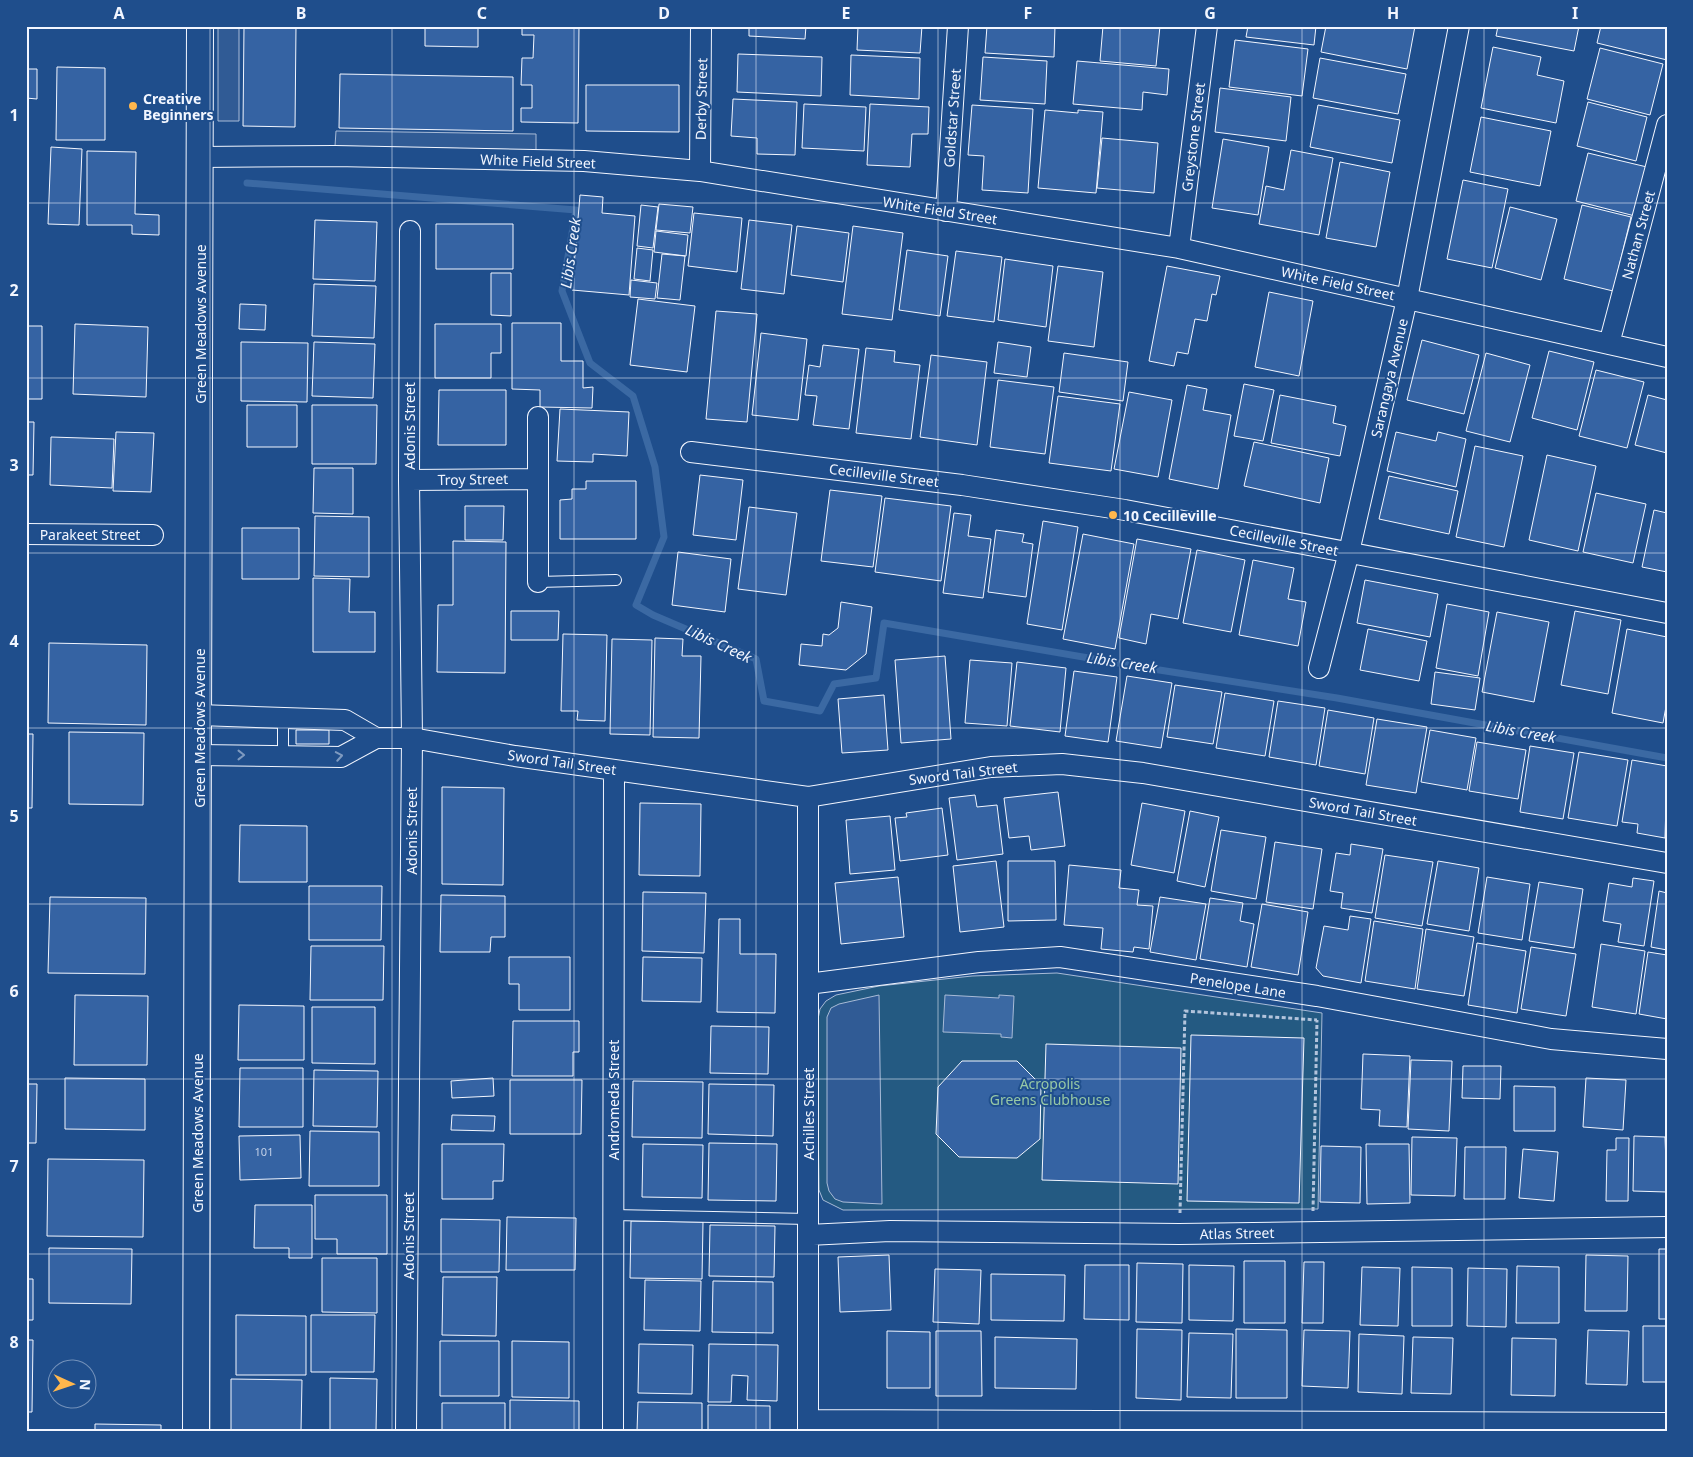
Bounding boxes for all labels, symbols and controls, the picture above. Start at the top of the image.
text: A [113,2,125,24]
text: B [296,2,306,24]
text: C [477,2,487,24]
text: D [658,2,670,24]
text: E [842,2,851,24]
text: F [1024,2,1032,24]
text: G [1204,2,1216,24]
text: H [1387,2,1399,24]
text: I [1572,2,1578,24]
street label: Derby Street [691,58,711,140]
street label: Goldstar Street [939,68,965,168]
street label: Greystone Street [1177,81,1209,193]
place label: Creative Beginners [143,89,214,124]
marker: Creative Beginners [127,100,139,112]
text: 1 [9,104,19,126]
street label: White Field Street [480,149,596,173]
street label: Nathan Street [1617,188,1659,282]
street label: White Field Street [881,192,999,228]
water label: Libis Creek [555,216,585,289]
street label: Green Meadows Avenue [191,244,210,404]
street label: White Field Street [1279,262,1397,304]
text: 2 [9,279,19,301]
street label: Sarangaya Avenue [1366,316,1412,439]
street label: Adonis Street [400,382,419,470]
text: 3 [9,454,19,476]
street label: Cecilleville Street [828,459,940,491]
street label: Troy Street [438,469,508,489]
place label: 10 Cecilleville [1123,506,1217,525]
marker: 10 Cecilleville [1107,509,1119,521]
street label: Cecilleville Street [1228,520,1340,560]
street label: Parakeet Street [40,525,140,544]
water label: Libis Creek [683,619,756,667]
text: 4 [9,630,19,652]
water label: Libis Creek [1085,647,1159,678]
street label: Green Meadows Avenue [190,648,209,808]
water label: Libis Creek [1484,715,1558,747]
street label: Sword Tail Street [507,745,617,779]
one-way arrow [237,750,245,760]
one-way arrow [334,751,343,761]
street label: Sword Tail Street [908,757,1018,789]
street label: Adonis Street [402,787,421,875]
street label: Sword Tail Street [1307,792,1419,830]
text: 5 [9,805,19,827]
street label: Penelope Lane [1189,968,1287,1002]
text: 6 [9,980,19,1002]
street label: Andromeda Street [604,1040,623,1160]
street label: Green Meadows Avenue [188,1053,207,1213]
street label: Achilles Street [799,1068,818,1160]
park label: Acropolis Greens Clubhouse [990,1074,1110,1109]
house number: 101 [255,1144,273,1159]
text: 7 [9,1155,19,1177]
street label: Adonis Street [399,1192,418,1280]
street label: Atlas Street [1199,1223,1275,1243]
text: 8 [9,1331,19,1353]
north arrow [48,1360,98,1410]
text: N [76,1379,95,1391]

